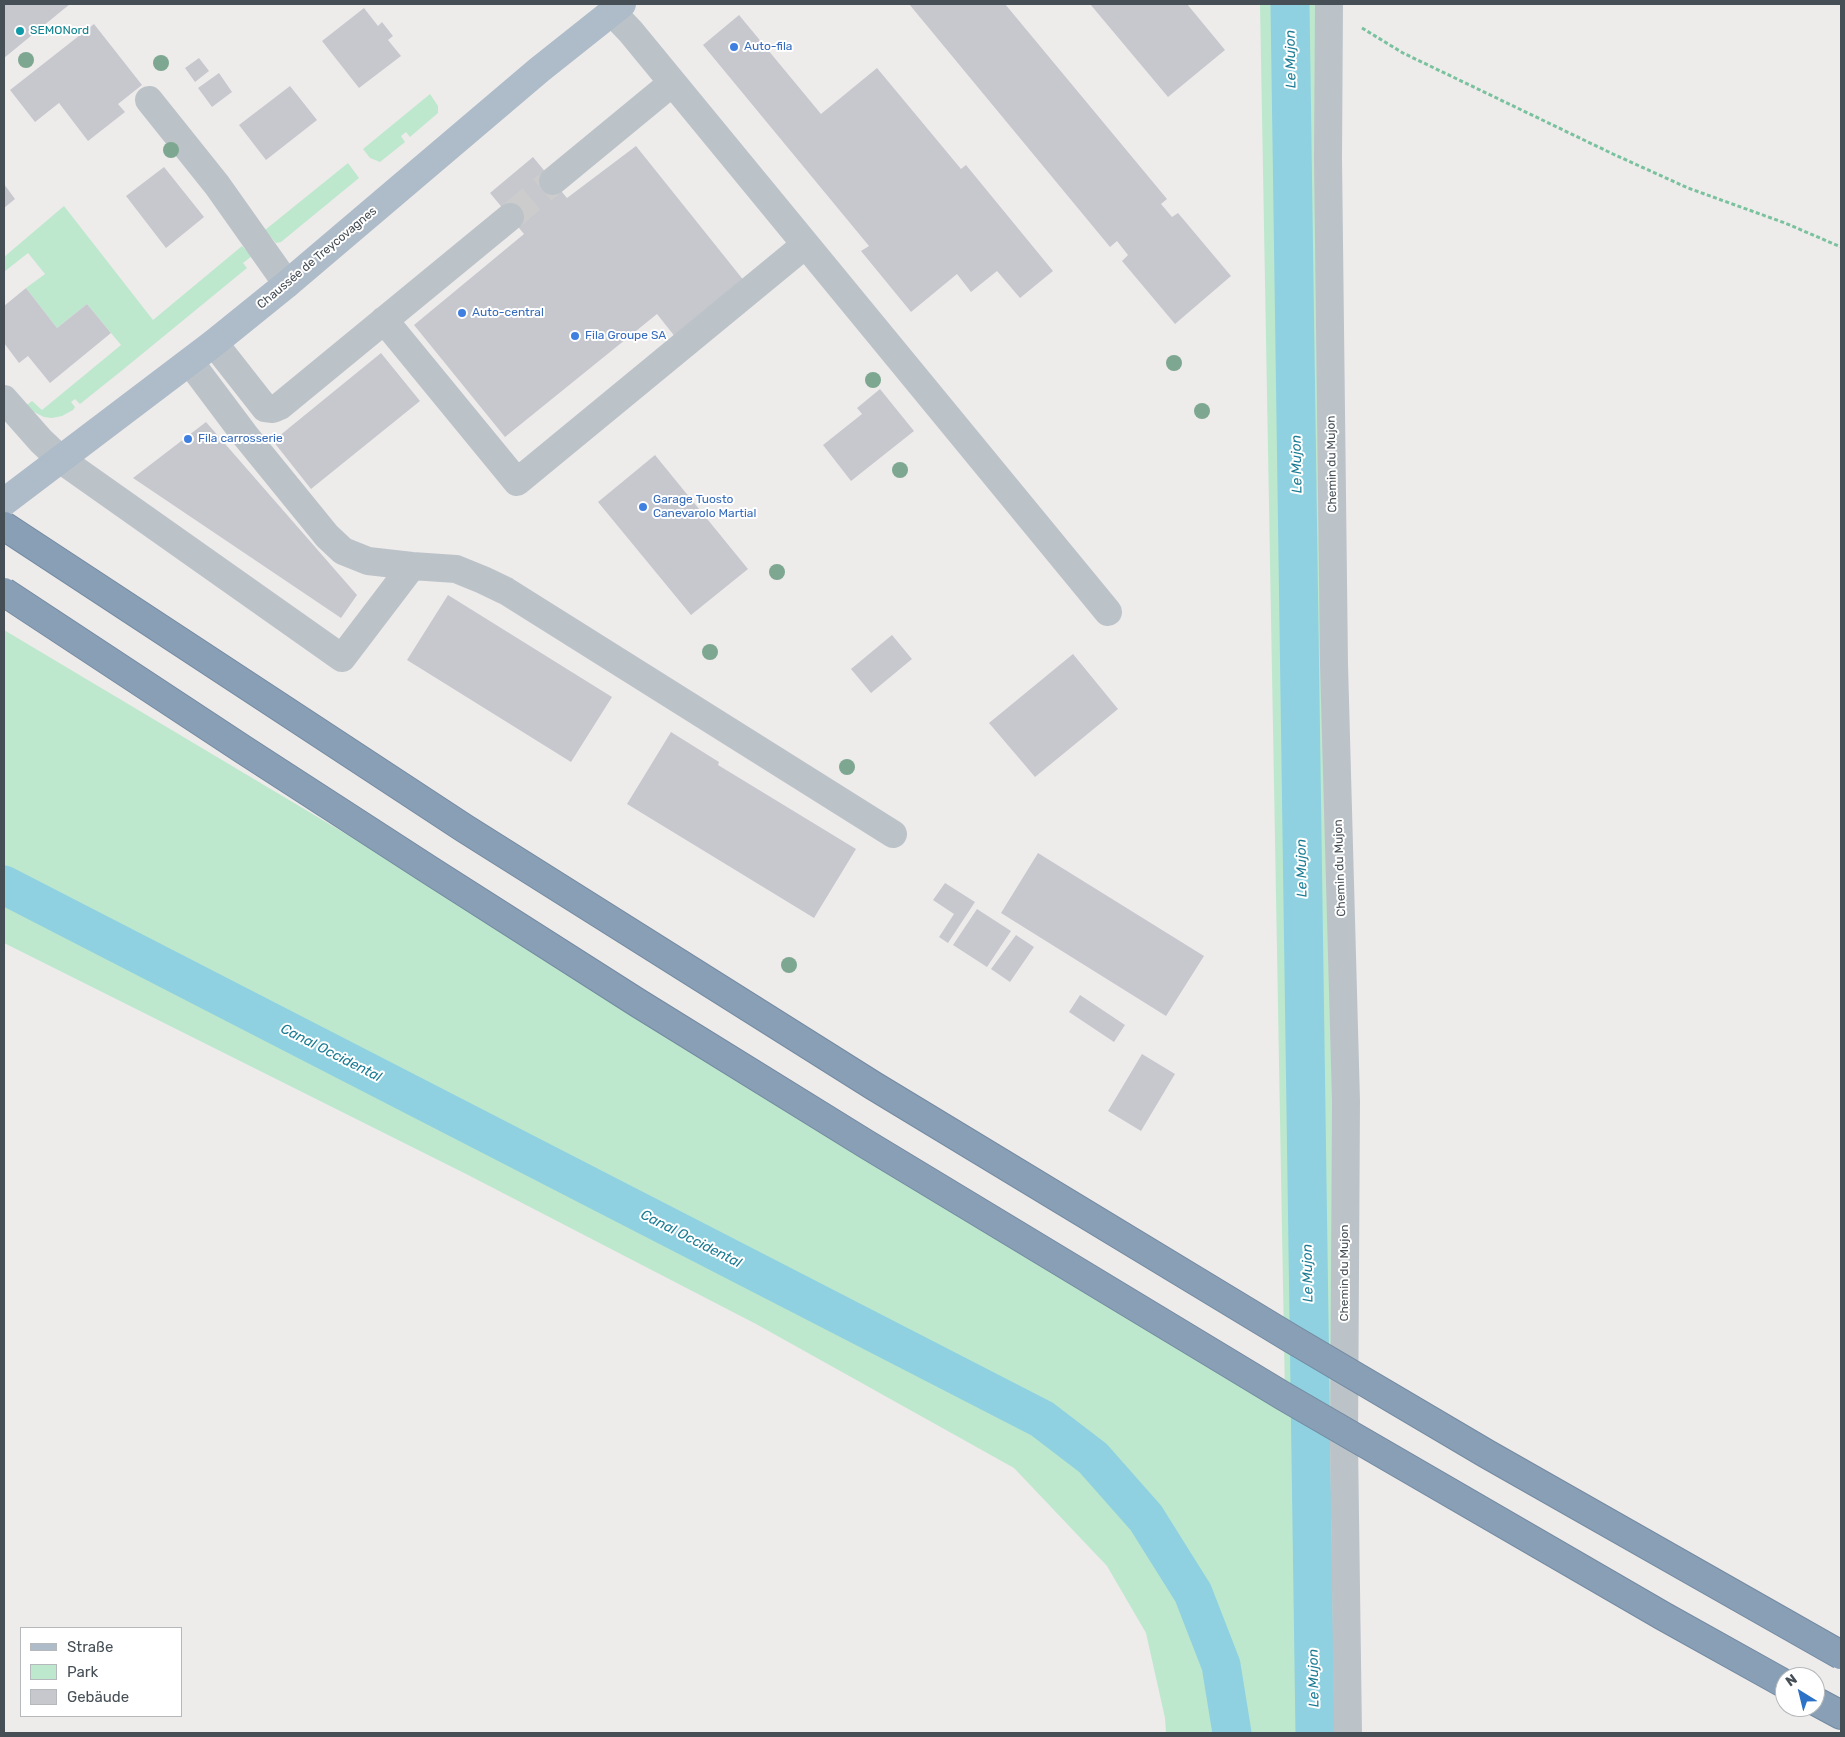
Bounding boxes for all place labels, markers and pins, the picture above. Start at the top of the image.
place label: SEMONord [30,24,89,38]
marker: SEMONord [14,25,26,37]
place label: Auto-fila [744,40,792,54]
marker: Auto-fila [728,41,740,53]
place label: Auto-central [472,306,544,320]
marker: Auto-central [456,307,468,319]
place label: Fila Groupe SA [585,329,666,343]
marker: Fila Groupe SA [569,330,581,342]
place label: Fila carrosserie [198,432,283,446]
marker: Fila carrosserie [182,433,194,445]
place label: Garage Tuosto Canevarolo Martial [653,493,756,521]
marker: Garage Tuosto Canevarolo Martial [637,501,649,513]

